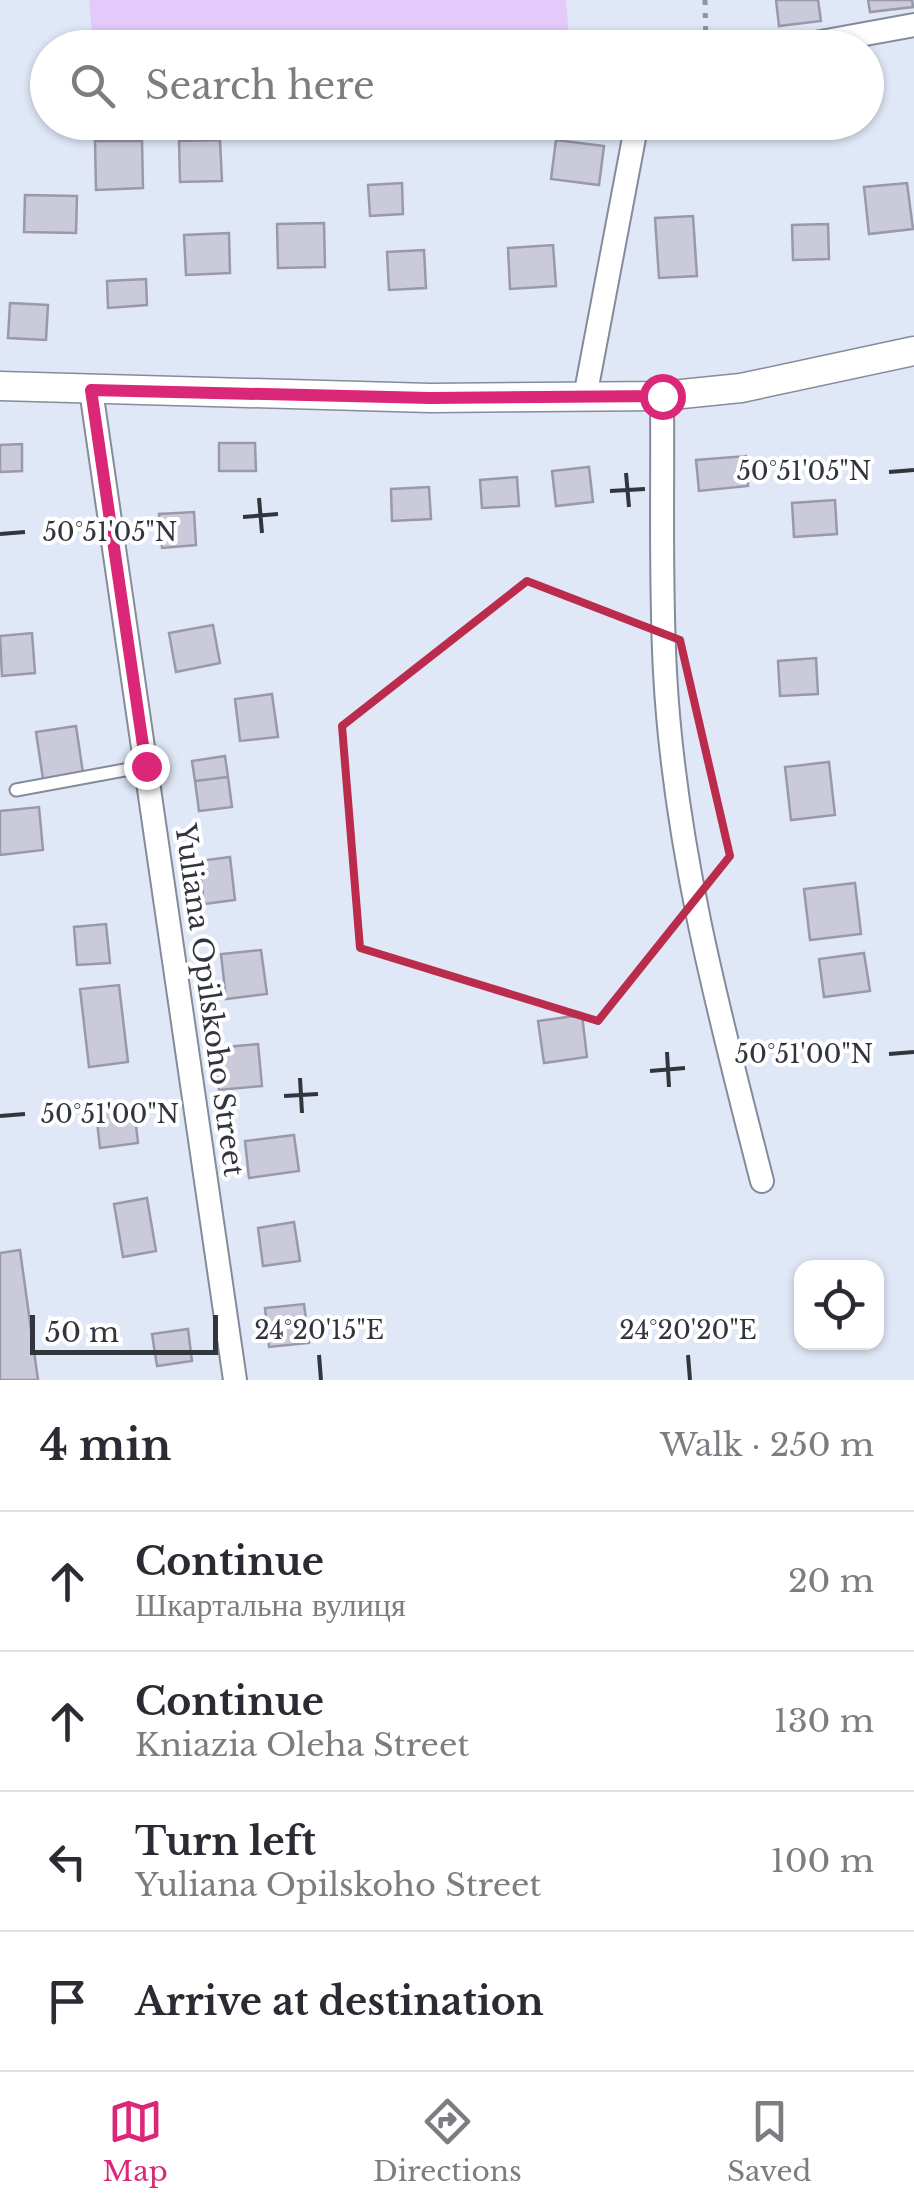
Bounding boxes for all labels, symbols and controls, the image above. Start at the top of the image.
search box [30,30,884,140]
icon: search [65,58,120,113]
text: Search here [145,62,375,109]
route start [640,374,686,420]
text: 50°51'05"N [737,456,871,487]
text: 50°51'05"N [43,517,177,548]
route end [124,744,170,790]
street label: Yuliana Opilskoho Street [167,821,252,1179]
text: 50°51'00"N [735,1039,873,1070]
text: 50°51'00"N [41,1099,179,1130]
map controls [794,1260,884,1350]
button: locate [794,1260,884,1350]
scale bar [30,1310,218,1354]
text: 50 m [45,1315,119,1350]
text: 24°20'15"E [254,1315,384,1346]
text: 24°20'20"E [619,1315,757,1346]
text: 4 min [40,1419,171,1471]
text: Walk · 250 m [660,1425,874,1465]
text: Continue [135,1538,324,1585]
icon: ahead [40,1554,95,1609]
text: 20 m [788,1561,874,1601]
text: Шкартальна вулиця [135,1585,406,1625]
text: Continue [135,1678,324,1725]
icon: ahead [40,1694,95,1749]
text: 130 m [774,1701,874,1741]
text: Kniazia Oleha Street [135,1725,469,1765]
text: Turn left [135,1818,316,1865]
icon: left [40,1834,95,1889]
text: 100 m [771,1841,874,1881]
text: Yuliana Opilskoho Street [135,1865,541,1905]
icon: arrive [40,1974,95,2029]
text: Arrive at destination [135,1978,544,2025]
tab: Map [103,2094,168,2189]
tab: Directions [373,2094,522,2189]
tab: Saved [727,2094,811,2189]

